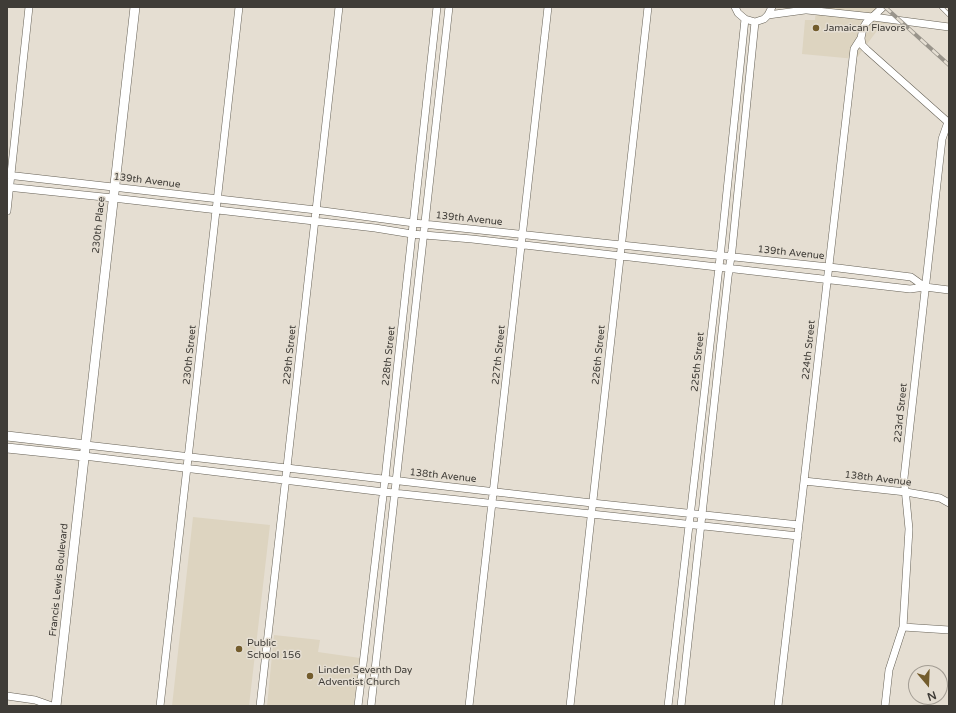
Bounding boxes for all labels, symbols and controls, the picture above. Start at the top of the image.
place label: Jamaican Flavors [824,22,905,34]
marker: Jamaican Flavors [811,23,821,33]
street label: 139th Avenue [113,171,181,191]
street label: 230th Place [90,196,108,254]
street label: 139th Avenue [435,210,503,228]
street label: 139th Avenue [757,244,825,262]
street label: 224th Street [800,320,818,380]
street label: 230th Street [181,325,199,385]
street label: 229th Street [281,325,299,385]
street label: 227th Street [490,325,508,385]
street label: 226th Street [590,325,608,385]
street label: 228th Street [380,326,398,386]
street label: 225th Street [689,332,707,392]
street label: 223rd Street [892,383,910,443]
street label: 138th Avenue [409,467,477,485]
street label: 138th Avenue [844,469,912,489]
street label: Francis Lewis Boulevard [47,523,71,637]
place label: Public School 156 [247,637,301,660]
marker: Public School 156 [234,644,244,654]
place label: Linden Seventh Day Adventist Church [318,664,412,688]
north arrow [908,665,948,705]
marker: Linden Seventh Day Adventist Church [305,671,315,681]
text: N [925,688,938,703]

